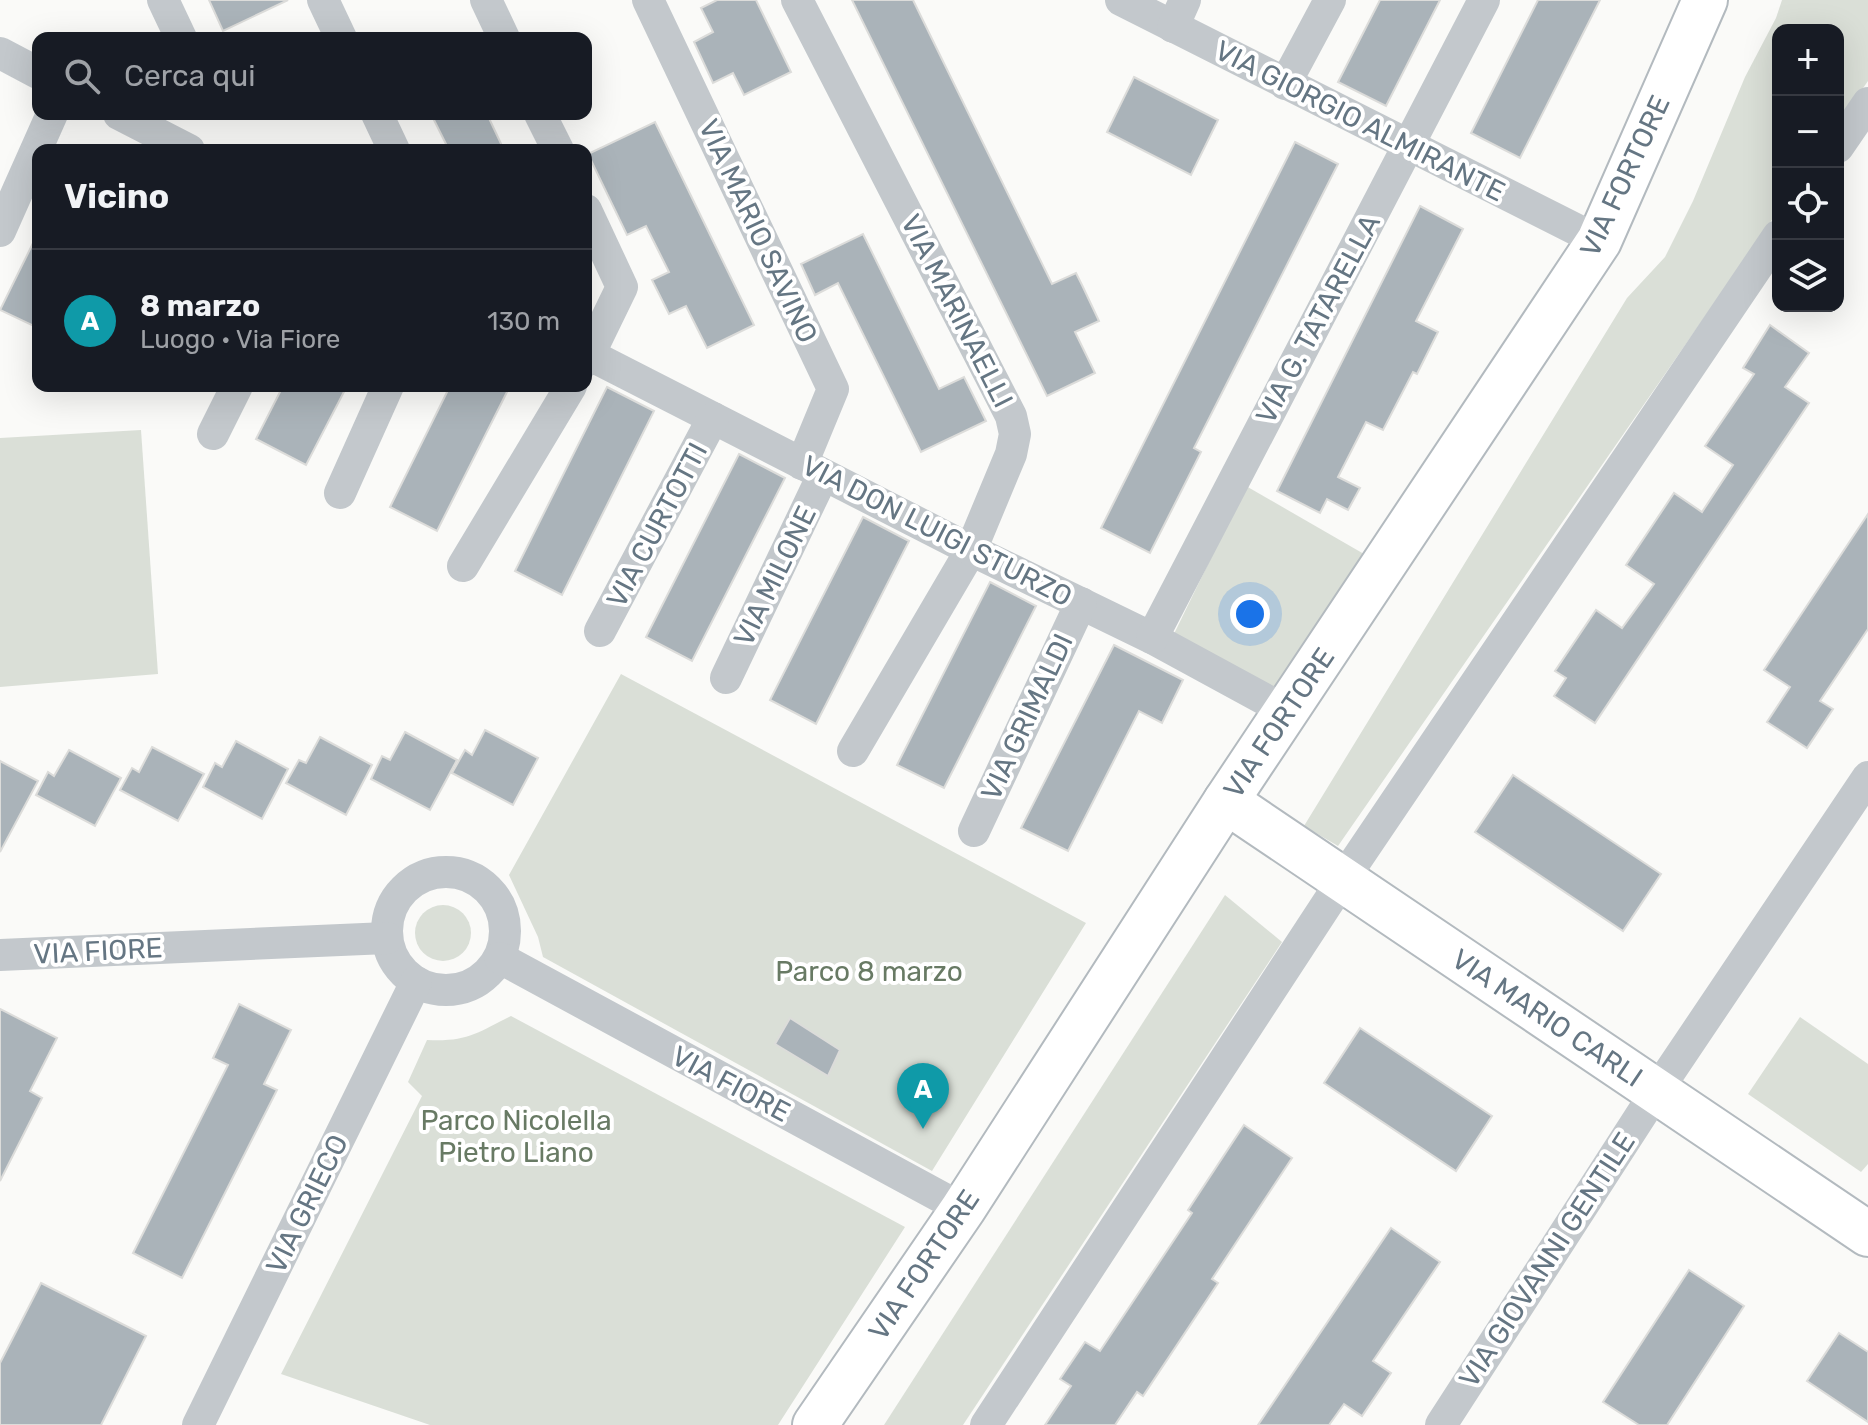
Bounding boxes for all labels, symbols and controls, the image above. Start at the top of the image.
map controls [1772,24,1844,312]
button: + [1772,24,1844,96]
search box [32,32,592,120]
street label: VIA GIORGIO ALMIRANTE [1210,33,1510,209]
icon: search [60,54,104,98]
text: Cerca qui [124,58,256,94]
street label: VIA FORTORE [1573,90,1677,262]
button: − [1772,96,1844,168]
street label: VIA MARIO SAVINO [692,114,824,348]
button: locate [1772,168,1844,240]
text: Vicino [64,176,169,217]
street label: VIA MARINAELLI [894,209,1020,413]
street label: VIA G. TATARELLA [1249,209,1387,429]
button: layers [1772,240,1844,312]
text: 8 marzo [140,288,260,324]
text: A [81,306,99,337]
text: 130 m [487,306,560,337]
text: Luogo · Via Fiore [140,324,340,355]
street label: VIA CURTOTTI [600,437,714,613]
street label: VIA DON LUIGI STURZO [797,449,1077,613]
street label: VIA MILONE [727,501,823,651]
your location [1230,594,1270,634]
street label: VIA GRIMALDI [974,629,1080,805]
street label: VIA FORTORE [1217,642,1341,804]
street label: VIA FIORE [33,931,163,971]
street label: VIA MARIO CARLI [1445,942,1649,1094]
park label: Parco 8 marzo [775,955,963,988]
street label: VIA FIORE [666,1039,796,1129]
pin: A [897,1063,949,1129]
park label: Parco Nicolella Pietro Liano [420,1104,612,1169]
street label: VIA GIOVANNI GENTILE [1452,1126,1642,1394]
street label: VIA GRIECO [259,1129,355,1279]
street label: VIA FORTORE [862,1184,986,1346]

